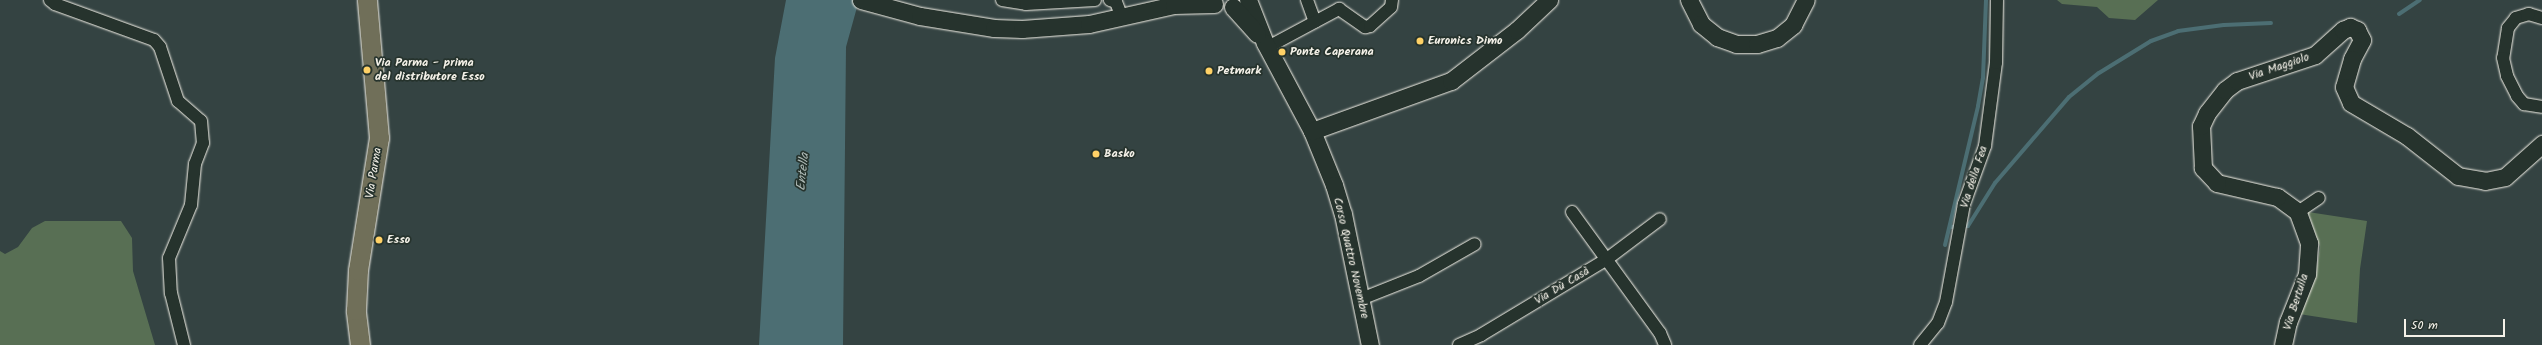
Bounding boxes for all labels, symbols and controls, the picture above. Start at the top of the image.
place label: Euronics Dimo [1428,34,1503,48]
marker: Euronics Dimo [1415,36,1425,46]
place label: Ponte Caperana [1290,45,1374,59]
marker: Ponte Caperana [1277,47,1287,57]
street label: Via Maggiolo [2247,50,2311,84]
place label: Via Parma - prima del distributore Esso [375,56,485,84]
place label: Petmark [1217,64,1261,78]
marker: Via Parma - prima del distributore Esso [362,65,372,75]
marker: Petmark [1204,66,1214,76]
street label: Via della Fea [1957,144,1991,210]
street label: Via Parma [363,147,385,199]
place label: Basko [1104,147,1135,161]
marker: Basko [1091,149,1101,159]
water label: Entella [794,152,814,192]
street label: Corso Quattro Novembre [1330,196,1372,320]
place label: Esso [387,233,410,247]
marker: Esso [374,235,384,245]
street label: Via Dù Casà [1532,264,1592,308]
street label: Via Bertulla [2280,272,2312,332]
scale bar [2406,311,2507,337]
text: 50 m [2411,316,2438,335]

